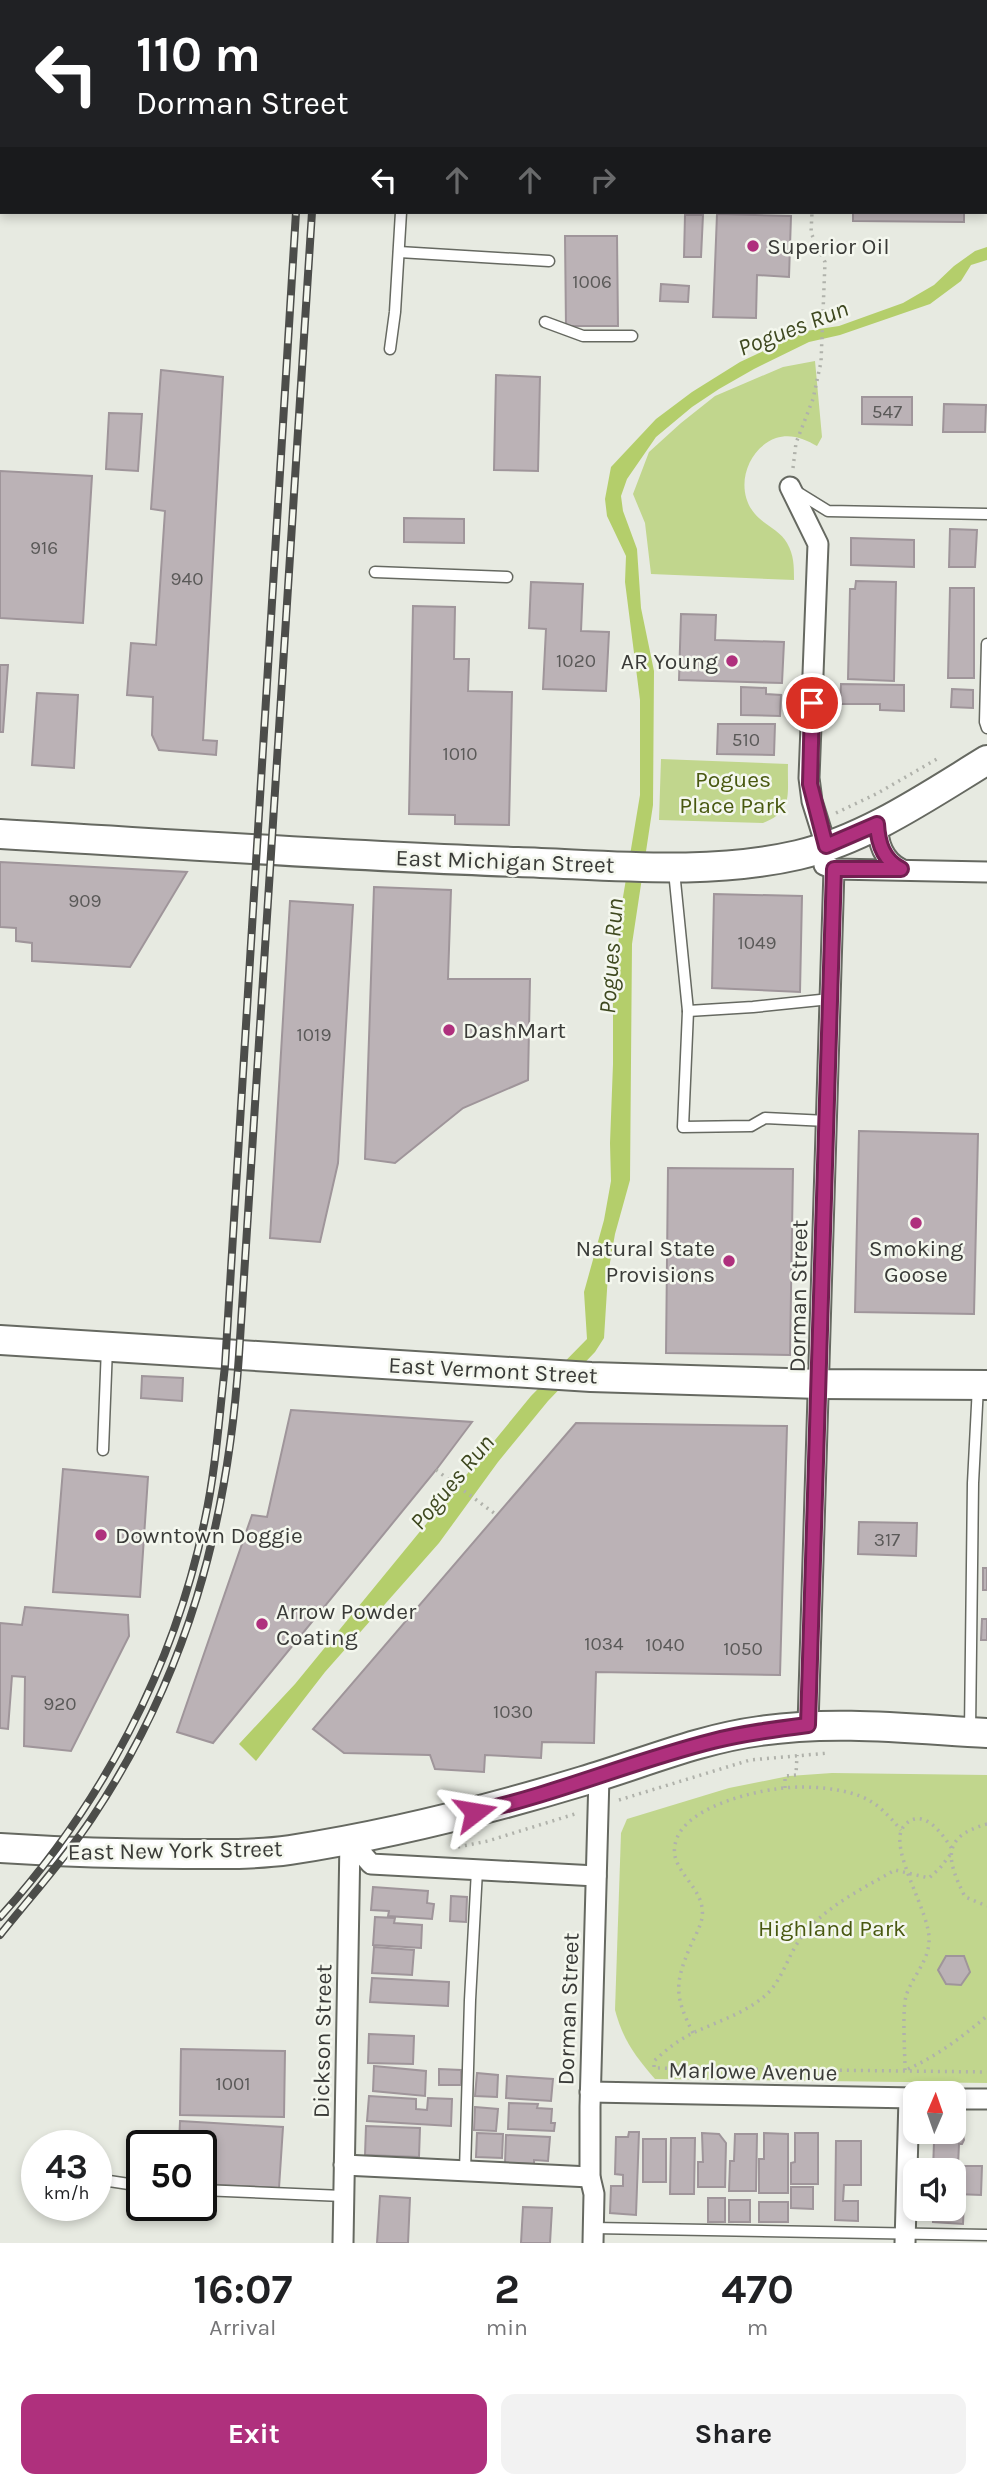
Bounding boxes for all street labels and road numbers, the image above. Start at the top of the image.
street label: East Michigan Street [395,844,615,879]
street label: Dorman Street [784,1219,813,1373]
street label: East Vermont Street [388,1352,599,1389]
street label: East New York Street [67,1835,283,1866]
street label: Dorman Street [552,1932,585,2086]
street label: Dickson Street [308,1963,337,2118]
street label: Marlowe Avenue [668,2057,838,2086]

